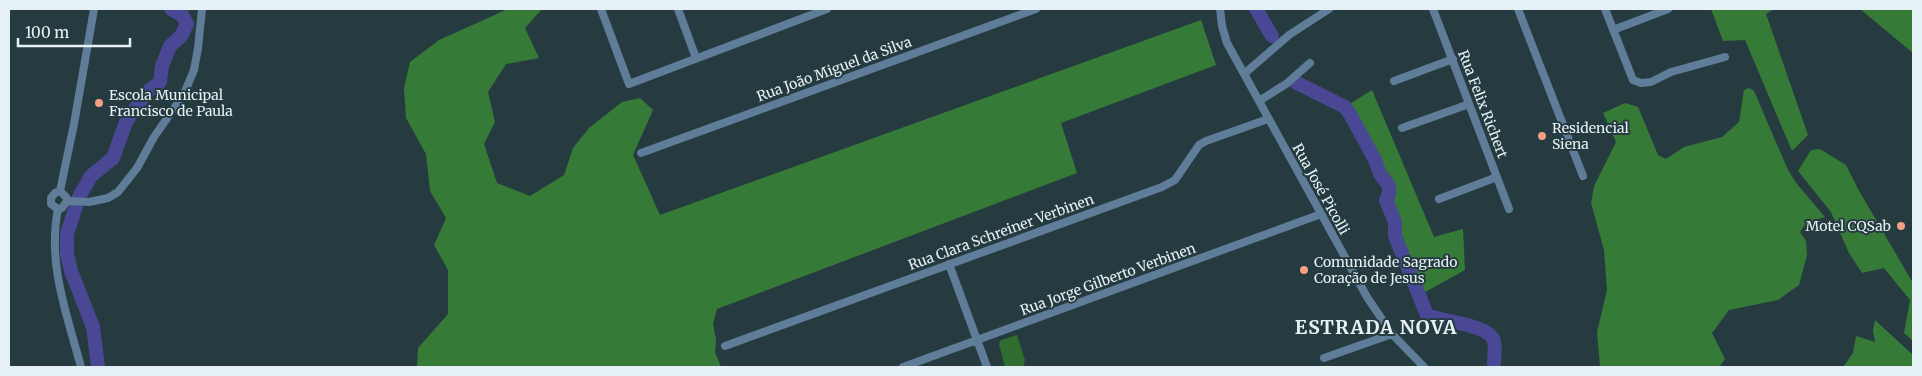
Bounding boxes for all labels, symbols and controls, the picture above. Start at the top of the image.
scale bar [18,15,130,47]
text: 100 m [25,23,69,42]
street label: Rua João Miguel da Silva [754,32,914,105]
street label: Rua Felix Richert [1454,47,1512,161]
place label: Escola Municipal Francisco de Paula [109,86,233,120]
marker: Escola Municipal Francisco de Paula [93,97,105,109]
place label: Residencial Siena [1552,119,1630,153]
marker: Residencial Siena [1536,130,1548,142]
street label: Rua José Picolli [1289,140,1354,238]
street label: Rua Clara Schreiner Verbinen [906,190,1096,274]
place label: Motel CQSab [1806,217,1891,235]
marker: Motel CQSab [1895,220,1907,232]
street label: Rua Jorge Gilberto Verbinen [1018,239,1198,319]
place label: Comunidade Sagrado Coração de Jesus [1314,253,1458,287]
marker: Comunidade Sagrado Coração de Jesus [1298,264,1310,276]
district label: ESTRADA NOVA [1295,315,1457,339]

